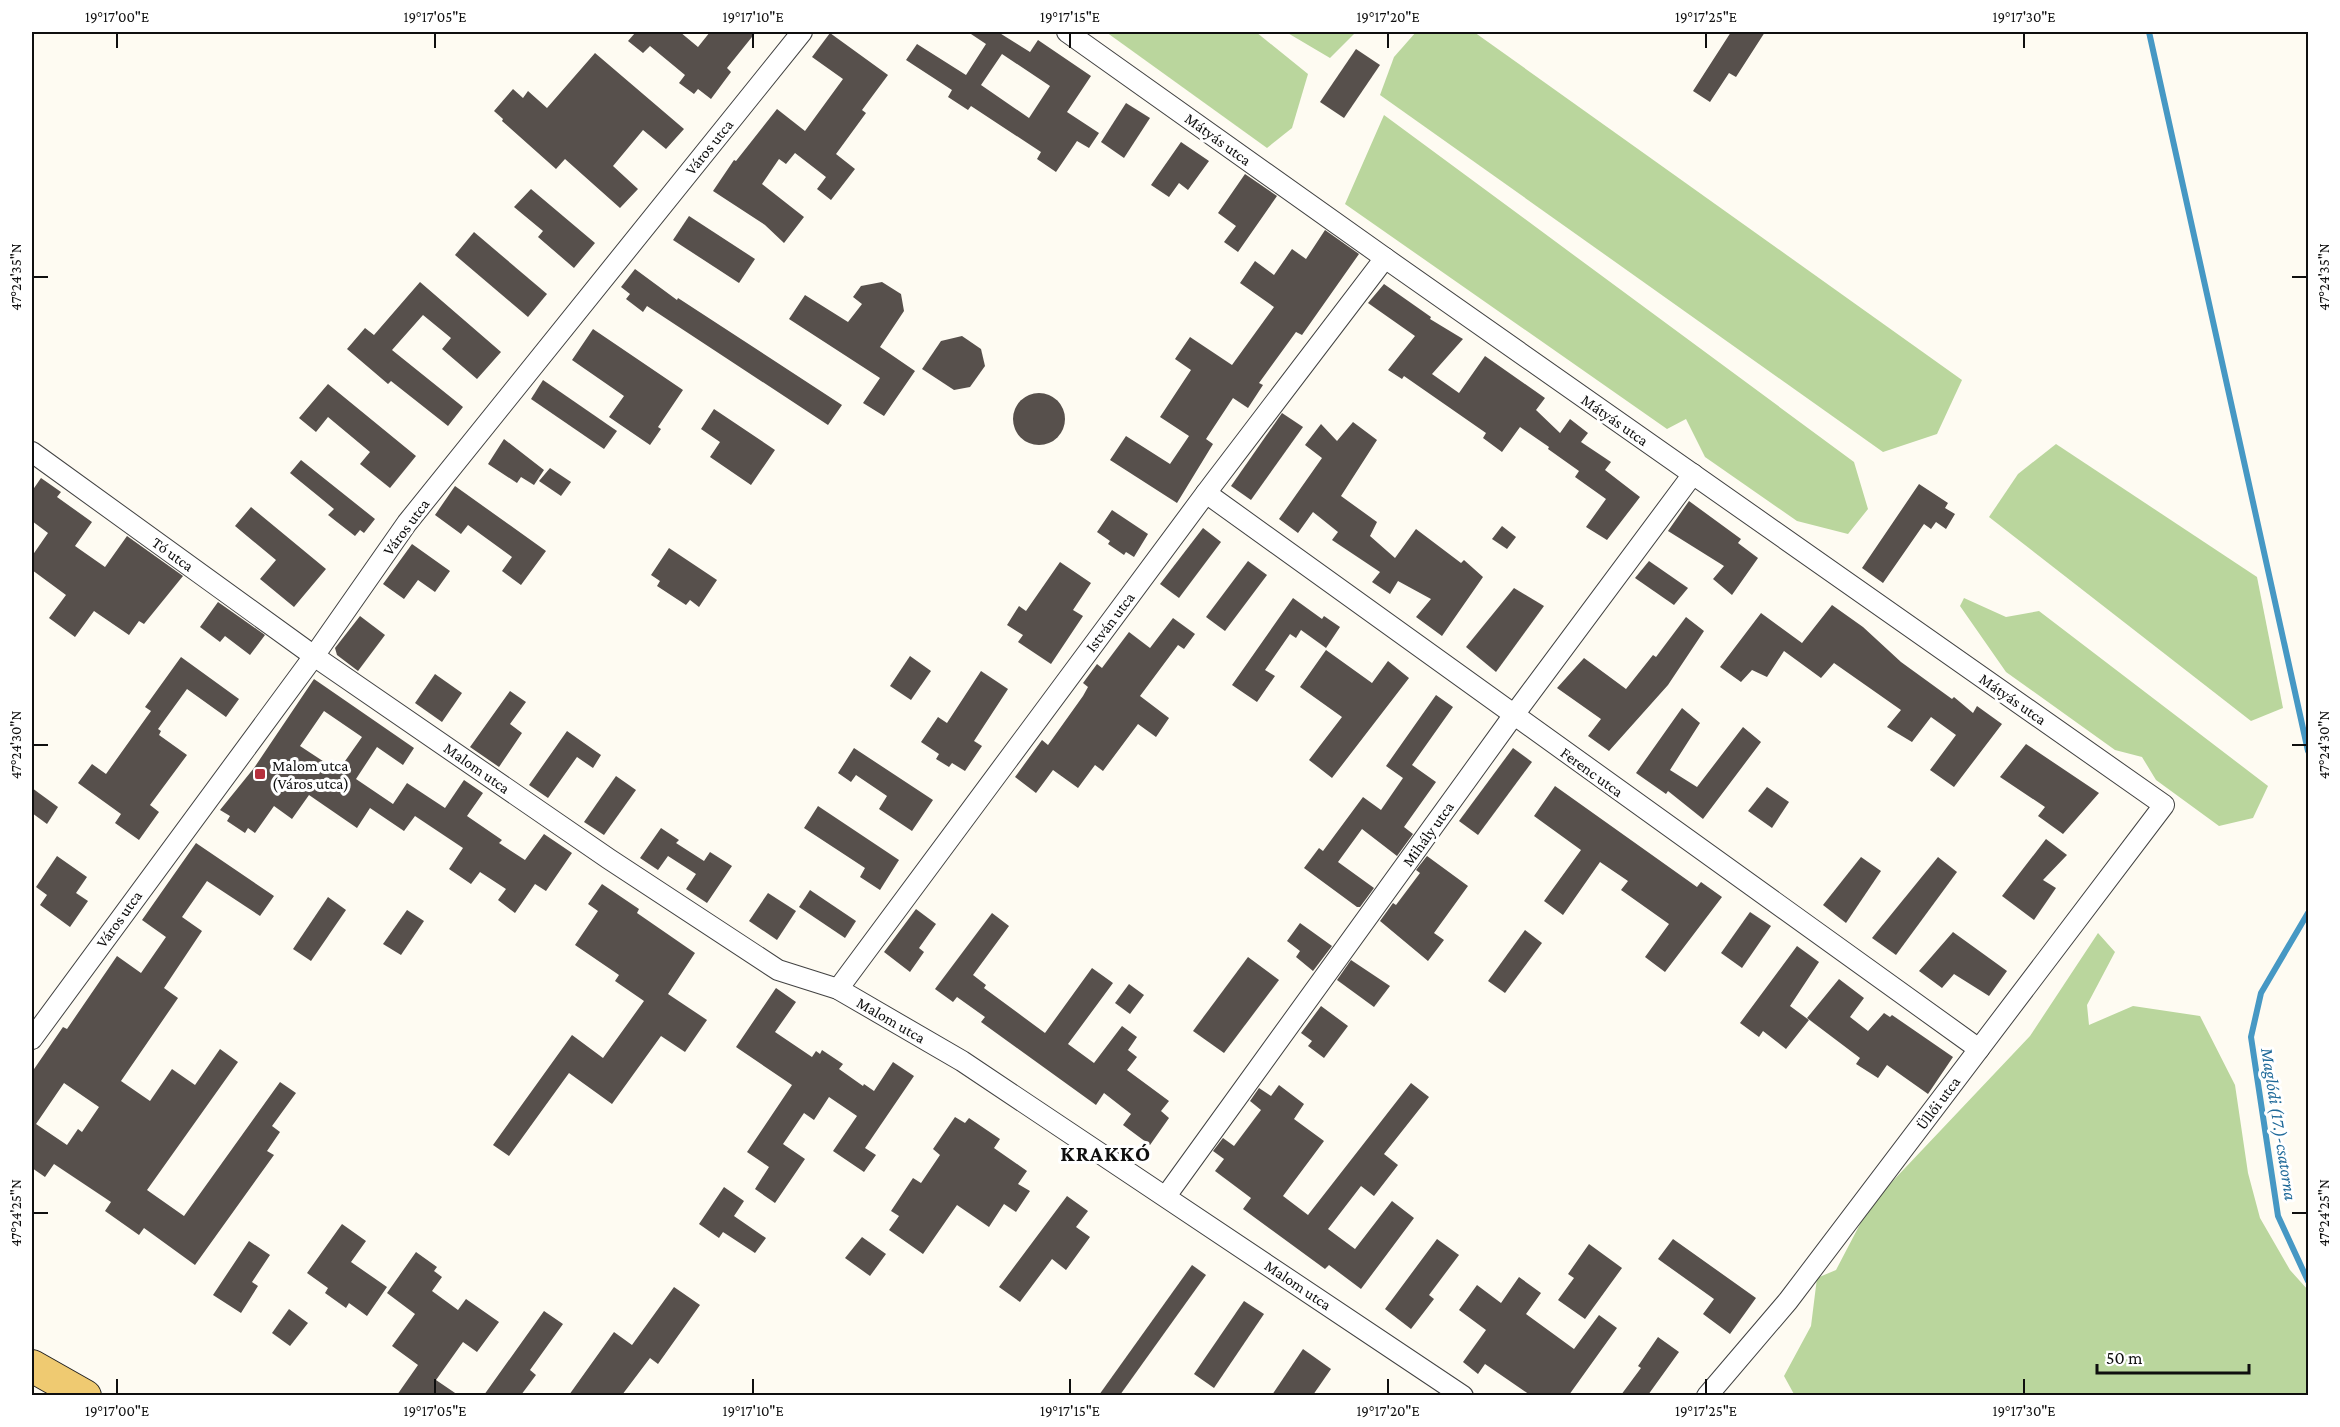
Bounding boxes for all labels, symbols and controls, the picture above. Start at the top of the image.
text: 19°17'00"E [85,9,149,25]
text: 19°17'05"E [404,9,466,25]
text: 19°17'10"E [722,9,784,25]
text: 19°17'15"E [1040,9,1100,25]
text: 19°17'20"E [1356,9,1420,25]
text: 19°17'25"E [1675,9,1737,25]
text: 19°17'30"E [1993,9,2055,25]
street label: Mátyás utca [1181,109,1255,170]
street label: Város utca [682,116,737,178]
text: 47°24'35"N [8,243,24,311]
text: 47°24'35"N [2316,243,2332,311]
street label: Mátyás utca [1578,391,1652,450]
street label: Város utca [379,495,433,559]
street label: Tó utca [149,533,197,575]
street label: István utca [1082,588,1138,655]
street label: Mátyás utca [1976,670,2050,729]
text: 47°24'30"N [8,711,24,779]
text: 47°24'30"N [2316,711,2332,779]
street label: Malom utca [441,739,514,797]
street label: Ferenc utca [1558,744,1627,801]
place label: Malom utca (Város utca) [272,757,349,793]
marker: Malom utca (Város utca) [253,767,267,781]
street label: Mihály utca [1399,798,1458,870]
street label: Város utca [93,887,146,951]
street label: Malom utca [854,994,929,1047]
water label: Maglódi (17.)-csatorna [2256,1045,2301,1202]
street label: Üllői utca [1913,1073,1964,1133]
district label: KRAKKÓ [1060,1141,1152,1166]
text: 47°24'25"N [8,1179,24,1247]
text: 47°24'25"N [2316,1179,2332,1247]
street label: Malom utca [1262,1257,1335,1314]
scale bar [2097,1337,2248,1375]
text: 50 m [2106,1348,2143,1368]
text: 19°17'00"E [85,1403,149,1419]
text: 19°17'05"E [404,1403,466,1419]
text: 19°17'10"E [722,1403,784,1419]
text: 19°17'15"E [1040,1403,1100,1419]
text: 19°17'20"E [1356,1403,1420,1419]
text: 19°17'25"E [1675,1403,1737,1419]
text: 19°17'30"E [1993,1403,2055,1419]

